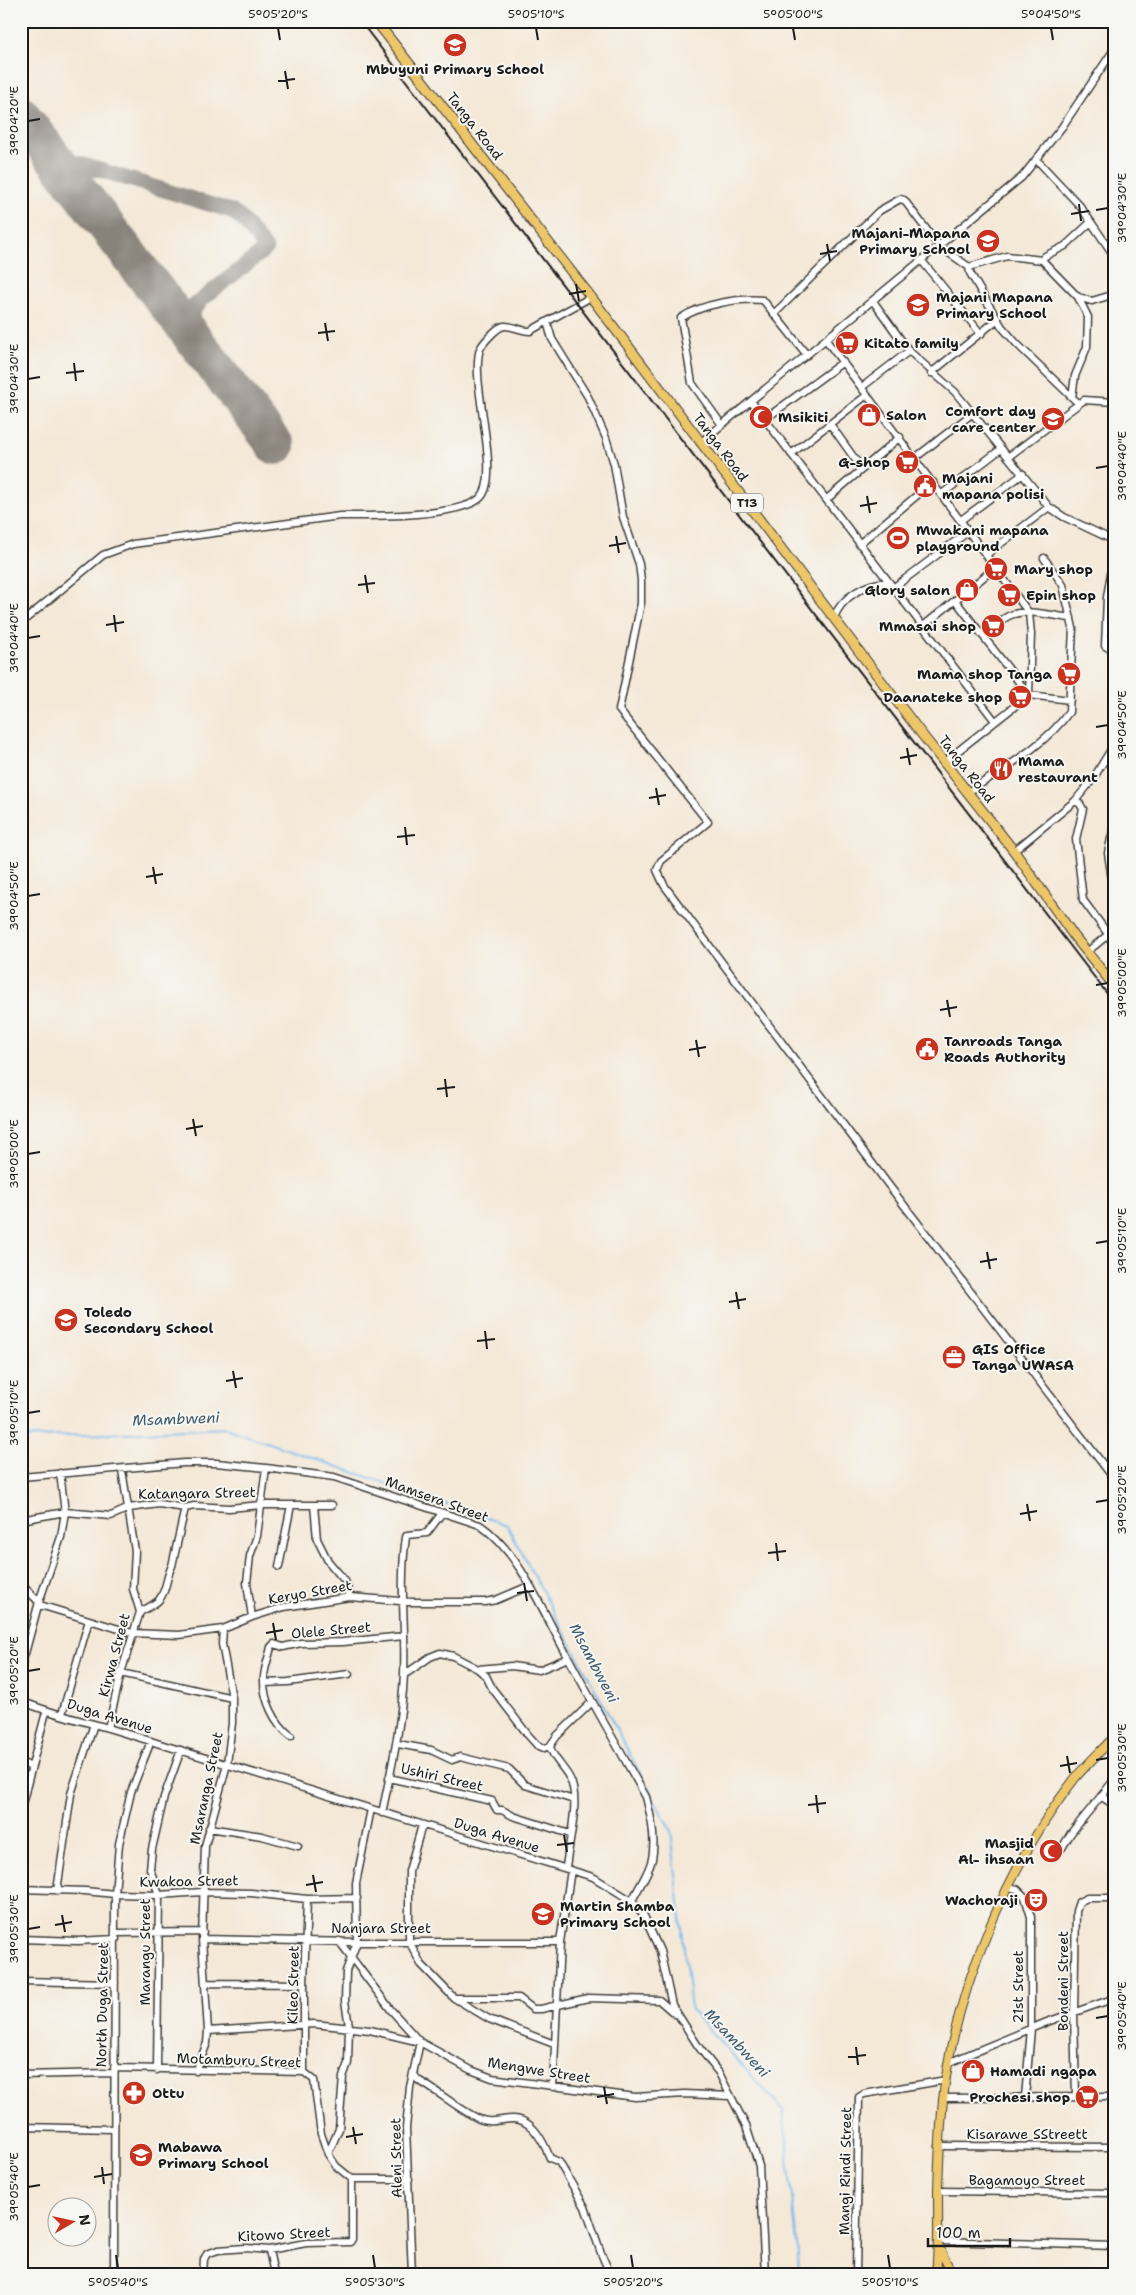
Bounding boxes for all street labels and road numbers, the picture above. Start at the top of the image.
street label: Tanga Road [443,88,507,164]
street label: Tanga Road [689,409,753,485]
road number: T13 [731,493,763,512]
street label: Tanga Road [935,731,999,807]
street label: Mamsera Street [383,1472,491,1526]
street label: Katangara Street [138,1483,256,1503]
street label: Keryo Street [267,1576,353,1608]
street label: Kirwa Street [94,1611,134,1699]
street label: Olele Street [290,1618,372,1642]
street label: Duga Avenue [65,1694,155,1738]
street label: Msaranga Street [185,1730,227,1846]
street label: Ushiri Street [399,1759,485,1795]
street label: Duga Avenue [452,1813,542,1857]
street label: Kwakoa Street [139,1871,239,1891]
street label: Marangu Street [136,1898,154,2006]
street label: Nanjara Street [331,1919,431,1937]
street label: Bondeni Street [1054,1931,1072,2031]
street label: North Duga Street [92,1942,112,2068]
street label: Kileo Street [283,1945,303,2025]
street label: 21st Street [1009,1950,1027,2024]
street label: Motamburu Street [176,2049,302,2071]
street label: Mengwe Street [486,2053,592,2087]
street label: Mangi Rindi Street [835,2107,855,2235]
street label: Aleni Street [386,2118,406,2198]
street label: Kisarawe SStreett [966,2125,1088,2143]
street label: Bagamoyo Street [969,2171,1085,2189]
street label: Kitowo Street [237,2223,331,2245]

